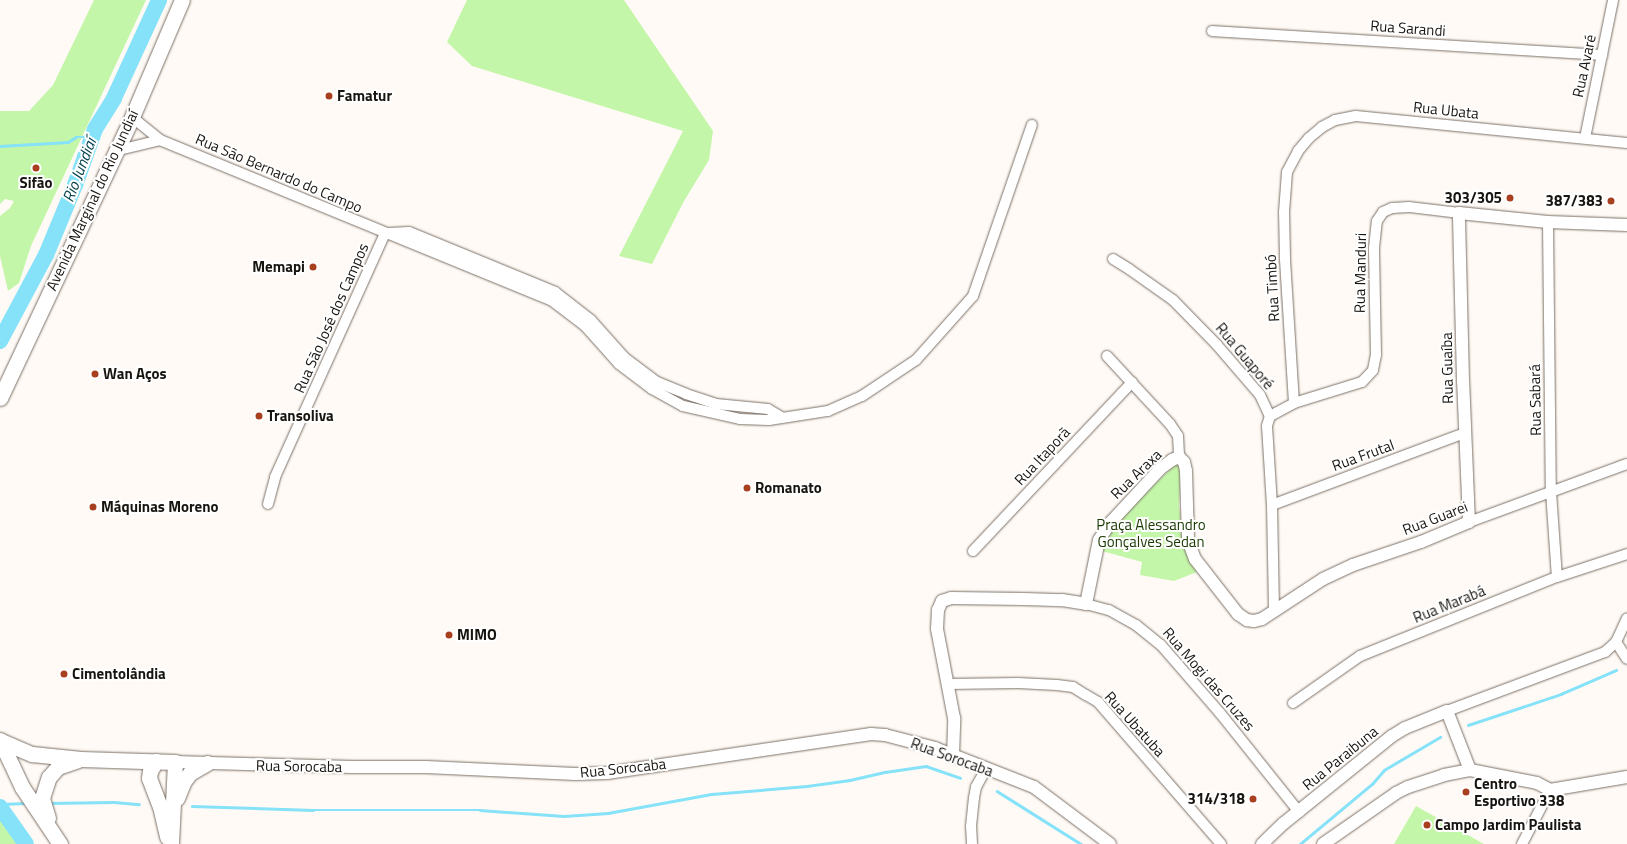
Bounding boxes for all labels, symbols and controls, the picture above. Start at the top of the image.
street label: Rua Sarandi [1370,16,1446,40]
street label: Rua Avaré [1569,33,1599,99]
place label: Famatur [337,87,392,105]
marker: Famatur [324,91,334,101]
street label: Rua Ubata [1412,98,1480,122]
street label: Avenida Marginal do Rio Jundiaí [42,107,142,293]
street label: Rua São Bernardo do Campo [193,130,365,216]
water label: Rio Jundiaí [58,136,100,204]
marker: Sifão [31,163,41,173]
place label: Sifão [19,174,53,192]
place label: 303/305 [1445,189,1502,207]
place label: 387/383 [1546,192,1603,210]
marker: 303/305 [1505,193,1515,203]
marker: 387/383 [1606,196,1616,206]
street label: Rua Manduri [1350,233,1370,313]
street label: Rua São José dos Campos [290,240,372,396]
street label: Rua Timbó [1261,254,1283,322]
place label: Memapi [252,258,305,276]
marker: Memapi [308,262,318,272]
street label: Rua Guaporé [1212,319,1278,393]
street label: Rua Guaíba [1437,332,1457,404]
street label: Rua Sabará [1525,364,1545,436]
place label: Wan Aços [103,365,167,383]
marker: Wan Aços [90,369,100,379]
place label: Transoliva [267,407,334,425]
marker: Transoliva [254,411,264,421]
street label: Rua Itaporã [1011,423,1073,489]
street label: Rua Frutal [1329,435,1397,475]
street label: Rua Araxa [1107,445,1165,503]
place label: Romanato [755,479,822,497]
marker: Romanato [742,483,752,493]
street label: Rua Guarei [1400,497,1470,539]
place label: Máquinas Moreno [101,498,218,516]
marker: Máquinas Moreno [88,502,98,512]
park label: Praça Alessandro Gonçalves Sedan [1096,515,1206,550]
street label: Rua Marabá [1410,581,1488,627]
street label: Rua Mogi das Cruzes [1159,624,1259,734]
place label: MIMO [457,626,497,644]
marker: MIMO [444,630,454,640]
place label: Cimentolândia [72,665,166,683]
marker: Cimentolândia [59,669,69,679]
street label: Rua Ubatuba [1101,688,1169,760]
street label: Rua Paraibuna [1299,722,1381,794]
street label: Rua Sorocaba [908,734,996,780]
street label: Rua Sorocaba [579,755,667,781]
street label: Rua Sorocaba [256,756,342,776]
place label: Centro Esportivo 338 [1474,774,1564,809]
marker: Centro Esportivo 338 [1461,787,1471,797]
place label: 314/318 [1188,790,1245,808]
marker: 314/318 [1248,794,1258,804]
place label: Campo Jardim Paulista [1435,816,1581,834]
marker: Campo Jardim Paulista [1422,820,1432,830]

